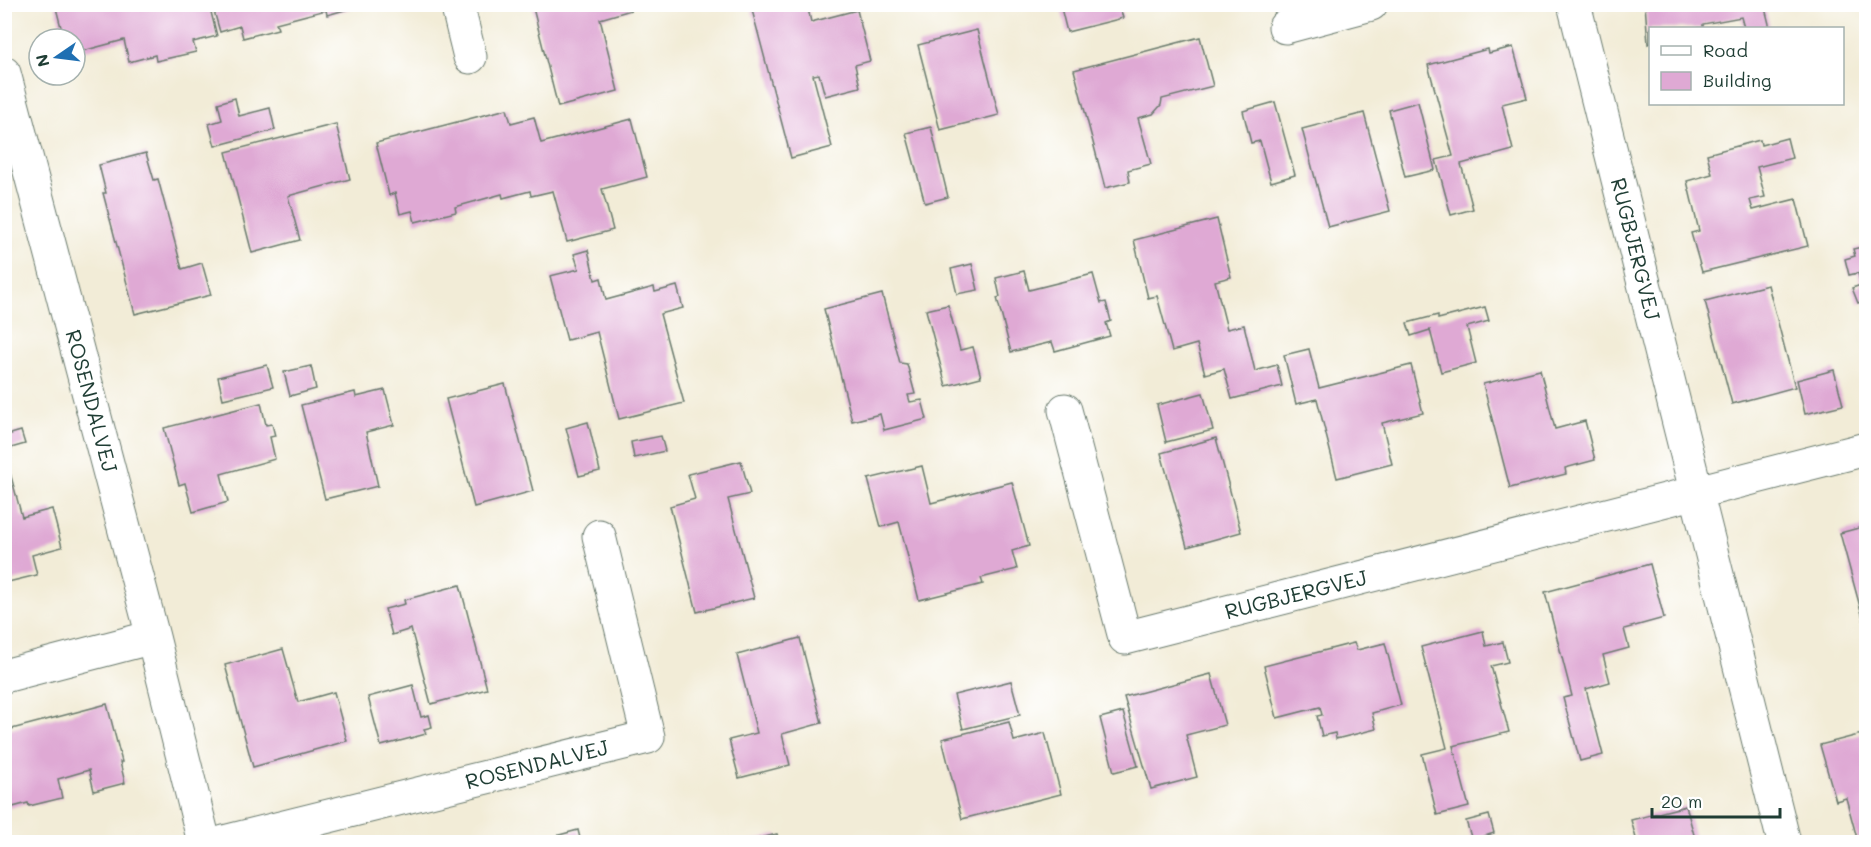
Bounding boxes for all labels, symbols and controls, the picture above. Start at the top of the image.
north arrow [27,27,87,87]
legend [1649,27,1844,105]
text: Road [1703,38,1748,62]
text: N [30,52,54,69]
text: Building [1703,68,1771,92]
street label: RUGBJERGVEJ [1606,175,1667,323]
street label: ROSENDALVEJ [60,326,125,475]
street label: RUGBJERGVEJ [1222,563,1370,624]
street label: ROSENDALVEJ [462,733,611,794]
scale bar [1652,781,1780,819]
text: 20 m [1661,789,1702,813]

